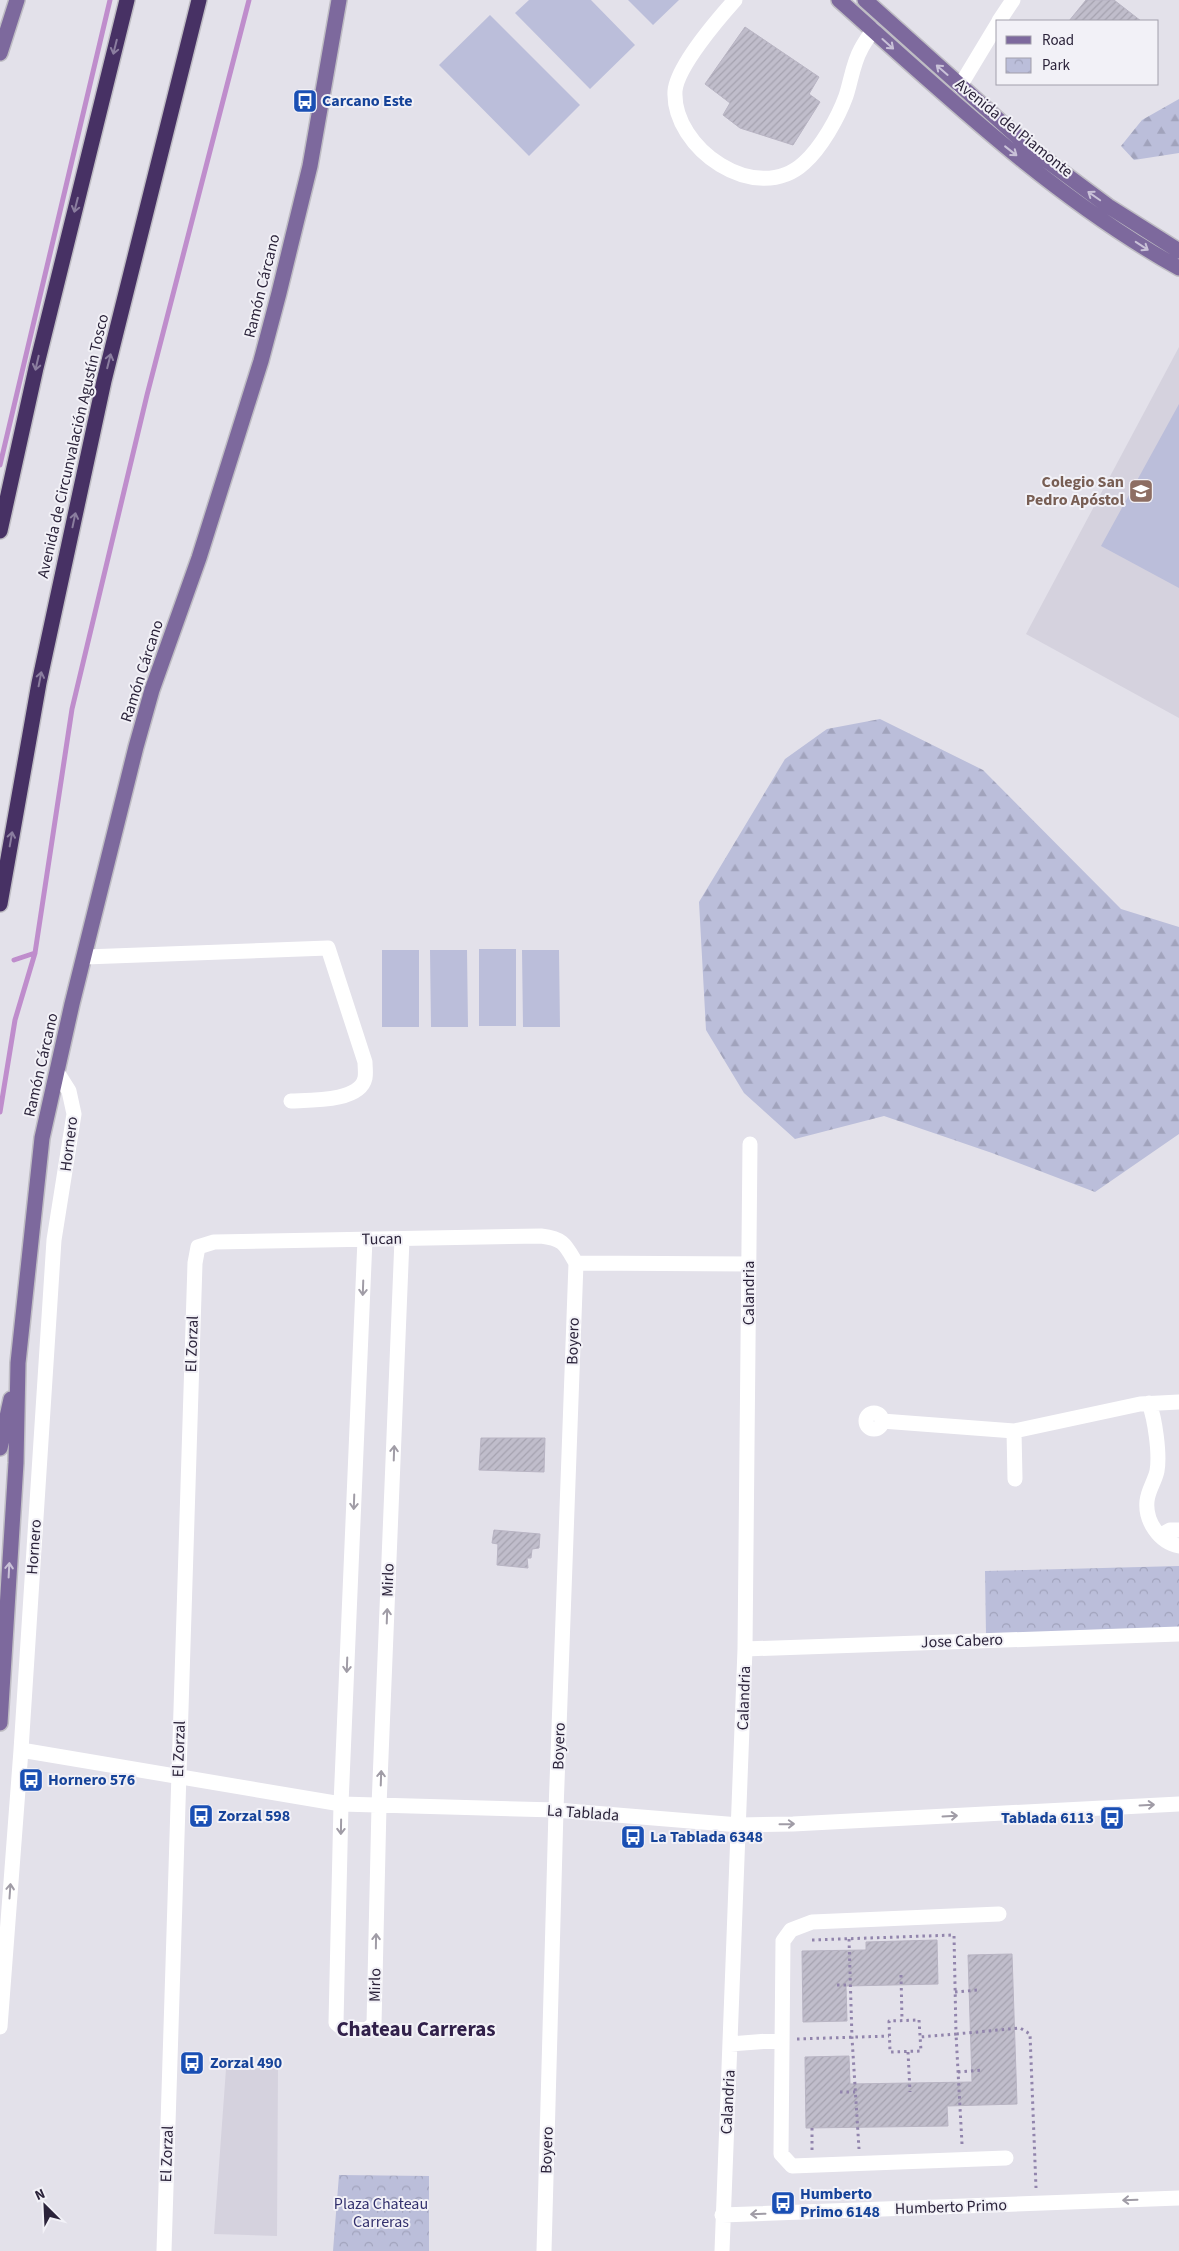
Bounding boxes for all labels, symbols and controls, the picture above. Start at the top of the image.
legend [996,20,1159,85]
text: Road [1042,30,1074,51]
one-way arrow [882,38,895,50]
one-way arrow [110,39,119,55]
text: Park [1042,55,1071,76]
one-way arrow [936,64,949,76]
street label: Avenida del Piamonte [950,74,1078,182]
bus stop icon: Carcano Este [292,88,318,114]
place label: Carcano Este [322,90,413,112]
one-way arrow [1004,146,1018,156]
one-way arrow [1087,191,1101,201]
one-way arrow [70,196,80,212]
street label: Ramón Cárcano [238,232,286,340]
one-way arrow [1135,241,1149,251]
street label: Avenida de Circunvalación Agustín Tosco [32,312,114,580]
one-way arrow [32,354,41,370]
one-way arrow [105,354,114,370]
place label: Colegio San Pedro Apóstol [1026,471,1124,511]
school or university icon: Colegio San Pedro Apóstol [1128,478,1154,504]
one-way arrow [69,513,79,529]
street label: Ramón Cárcano [115,617,169,725]
one-way arrow [36,672,46,688]
one-way arrow [7,831,17,847]
street label: Ramón Cárcano [18,1011,64,1119]
street label: Hornero [55,1115,83,1173]
street label: Tucan [362,1228,402,1250]
street label: Calandria [738,1261,760,1325]
one-way arrow [358,1279,368,1295]
street label: El Zorzal [180,1315,204,1373]
street label: Boyero [561,1317,585,1365]
one-way arrow [389,1446,398,1462]
one-way arrow [349,1494,359,1510]
street label: Hornero [21,1519,47,1575]
one-way arrow [5,1562,14,1578]
street label: Mirlo [376,1563,400,1597]
one-way arrow [382,1608,392,1624]
street label: Jose Cabero [921,1629,1003,1653]
one-way arrow [343,1657,352,1673]
street label: Calandria [732,1665,756,1731]
street label: El Zorzal [167,1720,191,1778]
street label: Boyero [547,1722,571,1770]
bus stop icon: Hornero 576 [18,1767,44,1793]
place label: Hornero 576 [48,1769,135,1791]
one-way arrow [376,1770,385,1786]
street label: La Tablada [546,1799,620,1827]
one-way arrow [1139,1801,1155,1810]
bus stop icon: Zorzal 598 [188,1803,214,1829]
place label: Zorzal 598 [218,1805,290,1827]
bus stop icon: Tablada 6113 [1099,1805,1125,1831]
place label: Tablada 6113 [1001,1807,1094,1829]
one-way arrow [941,1811,957,1820]
one-way arrow [336,1818,346,1835]
one-way arrow [779,1819,795,1828]
bus stop icon: La Tablada 6348 [620,1824,646,1850]
place label: La Tablada 6348 [650,1826,763,1848]
one-way arrow [6,1884,15,1900]
one-way arrow [371,1933,381,1949]
street label: Mirlo [364,1968,386,2002]
district label: Chateau Carreras [336,2014,496,2044]
bus stop icon: Zorzal 490 [179,2050,205,2076]
place label: Zorzal 490 [210,2052,282,2074]
street label: Calandria [715,2069,741,2135]
street label: El Zorzal [155,2125,179,2183]
street label: Boyero [535,2126,559,2174]
north arrow [20,2181,70,2231]
place label: Humberto Primo 6148 [800,2183,880,2223]
text: N [32,2184,48,2206]
bus stop icon: Humberto Primo 6148 [770,2190,796,2216]
park label: Plaza Chateau Carreras [334,2193,428,2233]
street label: Humberto Primo [895,2194,1007,2220]
one-way arrow [1123,2195,1139,2204]
one-way arrow [750,2209,766,2219]

